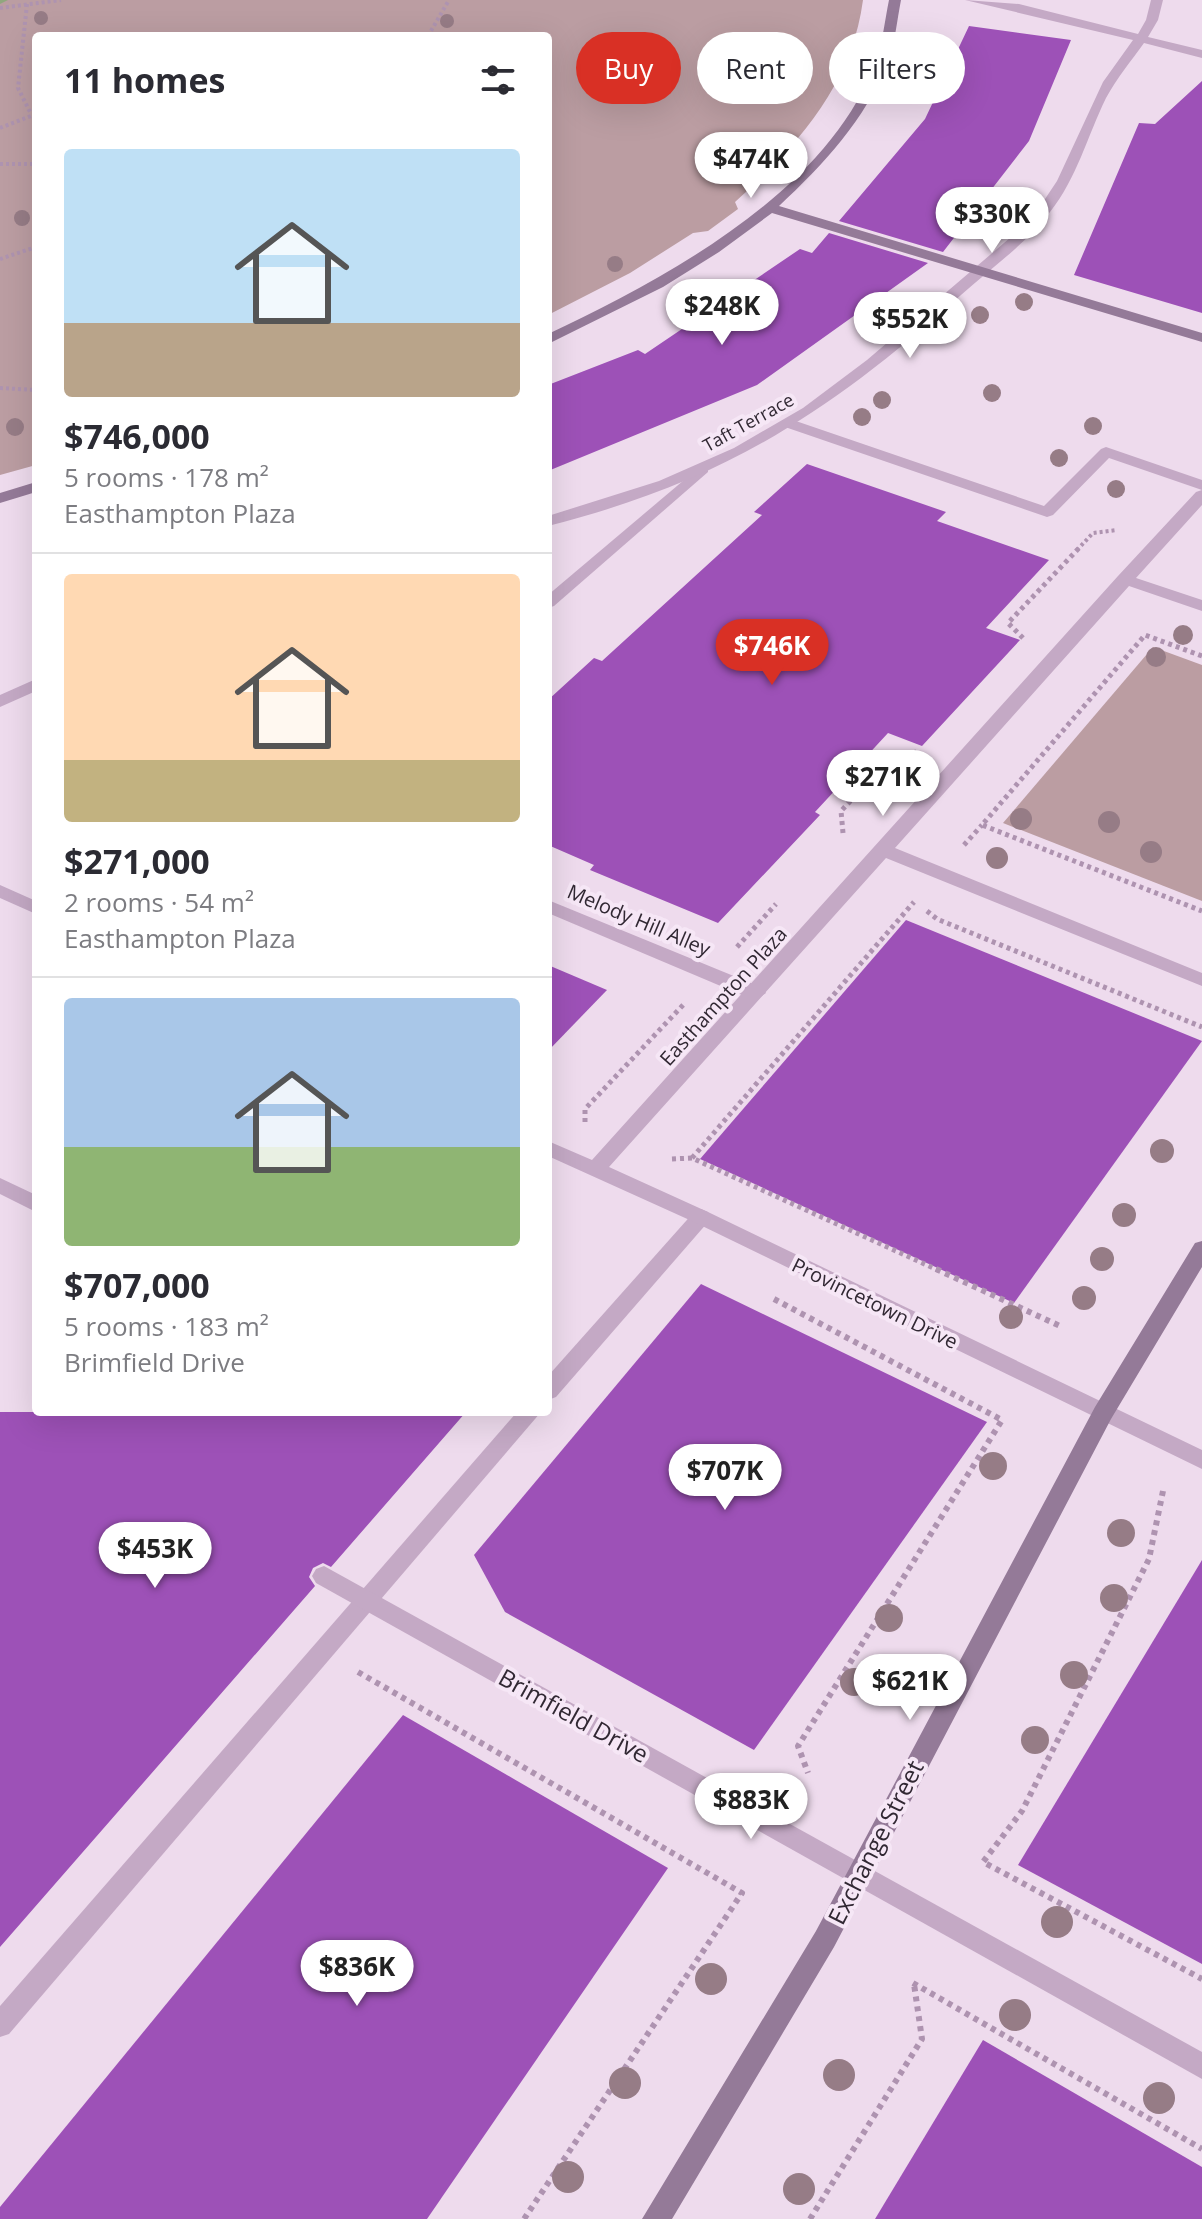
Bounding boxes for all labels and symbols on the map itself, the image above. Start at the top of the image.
pin: $474K [695,132,807,200]
pin: $330K [936,187,1048,255]
pin: $248K [666,279,778,347]
pin: $552K [854,292,966,360]
street label: Taft Terrace [698,387,798,457]
pin: $746K [716,619,828,687]
pin: $271K [827,750,939,818]
street label: Melody Hill Alley [563,878,716,963]
street label: Easthampton Plaza [653,921,793,1071]
street label: Provincetown Drive [788,1251,962,1355]
pin: $707K [669,1444,781,1512]
pin: $453K [99,1522,211,1590]
pin: $621K [854,1654,966,1722]
street label: Brimfield Drive [493,1660,655,1770]
street label: Exchange Street [819,1754,931,1930]
pin: $883K [695,1773,807,1841]
pin: $836K [301,1940,413,2008]

